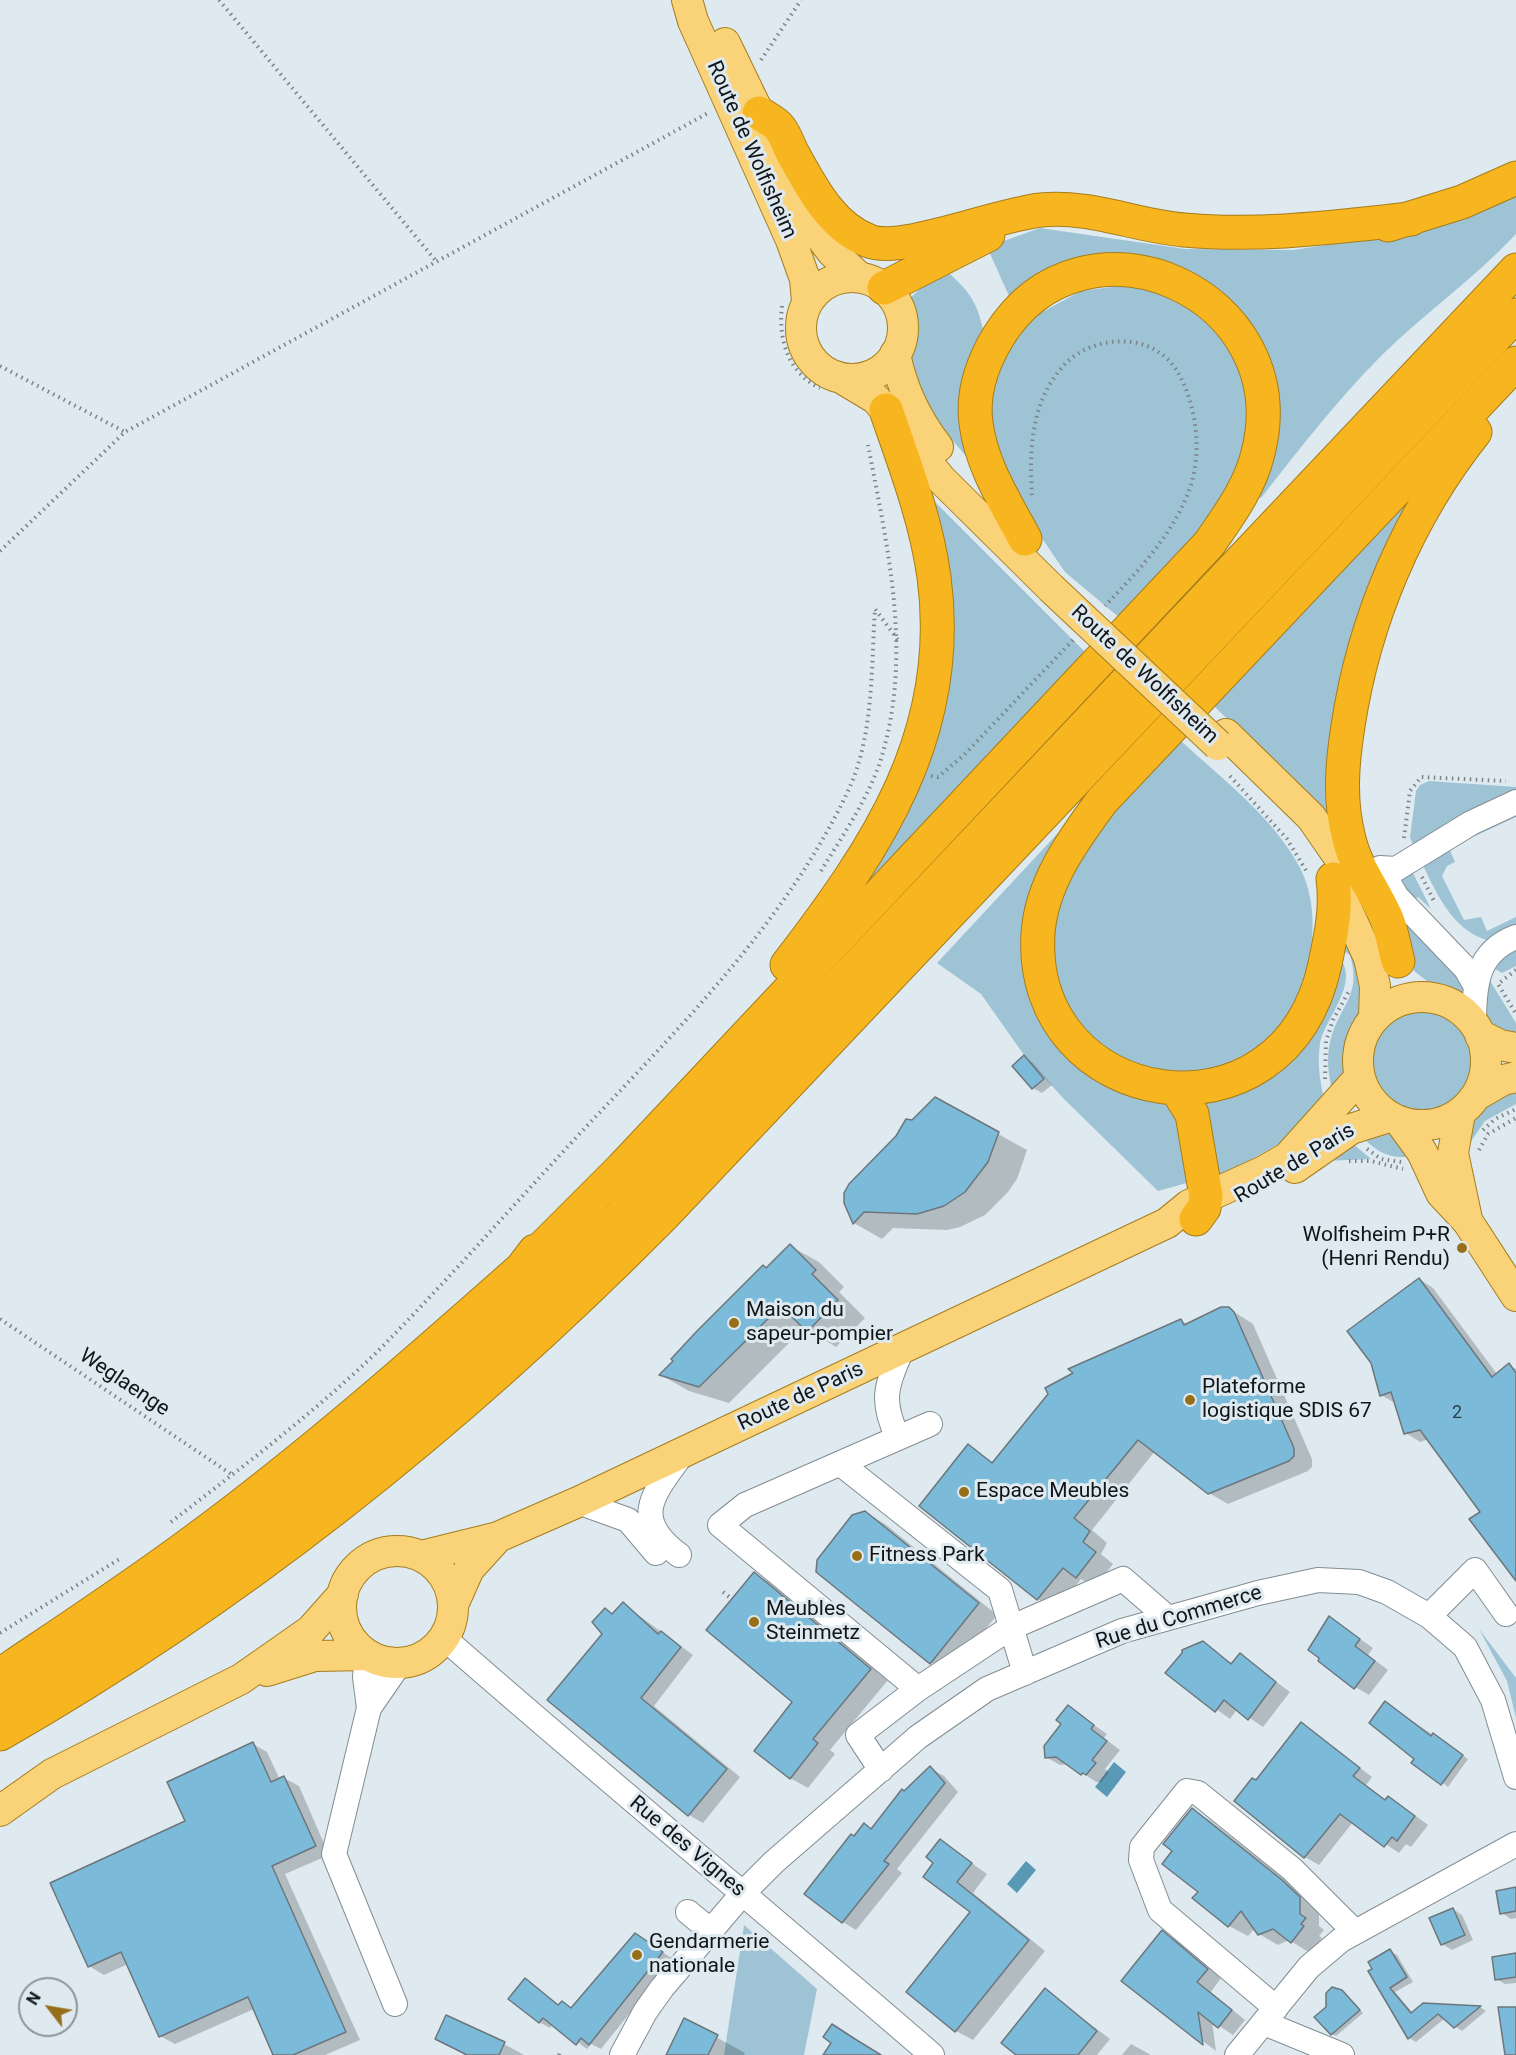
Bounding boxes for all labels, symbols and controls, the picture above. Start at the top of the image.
street label: Route de Wolfisheim [700,57,802,243]
street label: Route de Wolfisheim [1065,600,1223,750]
street label: Route de Paris [1230,1118,1360,1210]
place label: Wolfisheim P+R (Henri Rendu) [1303,1223,1450,1273]
marker: Wolfisheim P+R (Henri Rendu) [1455,1241,1469,1255]
place label: Maison du sapeur-pompier [746,1298,893,1348]
marker: Maison du sapeur-pompier [727,1316,741,1330]
street label: Weglaenge [74,1344,174,1422]
street label: Route de Paris [734,1357,868,1437]
place label: Plateforme logistique SDIS 67 [1202,1375,1372,1425]
marker: Plateforme logistique SDIS 67 [1183,1393,1197,1407]
house number: 2 [1452,1402,1462,1424]
place label: Espace Meubles [976,1479,1129,1505]
marker: Espace Meubles [957,1485,971,1499]
place label: Fitness Park [869,1543,985,1569]
marker: Fitness Park [850,1549,864,1563]
street label: Rue du Commerce [1093,1581,1265,1655]
place label: Meubles Steinmetz [766,1597,860,1647]
marker: Meubles Steinmetz [747,1615,761,1629]
street label: Rue des Vignes [624,1791,750,1903]
place label: Gendarmerie nationale [649,1930,769,1980]
marker: Gendarmerie nationale [630,1948,644,1962]
north arrow [18,1977,78,2037]
text: N [23,1989,45,2008]

